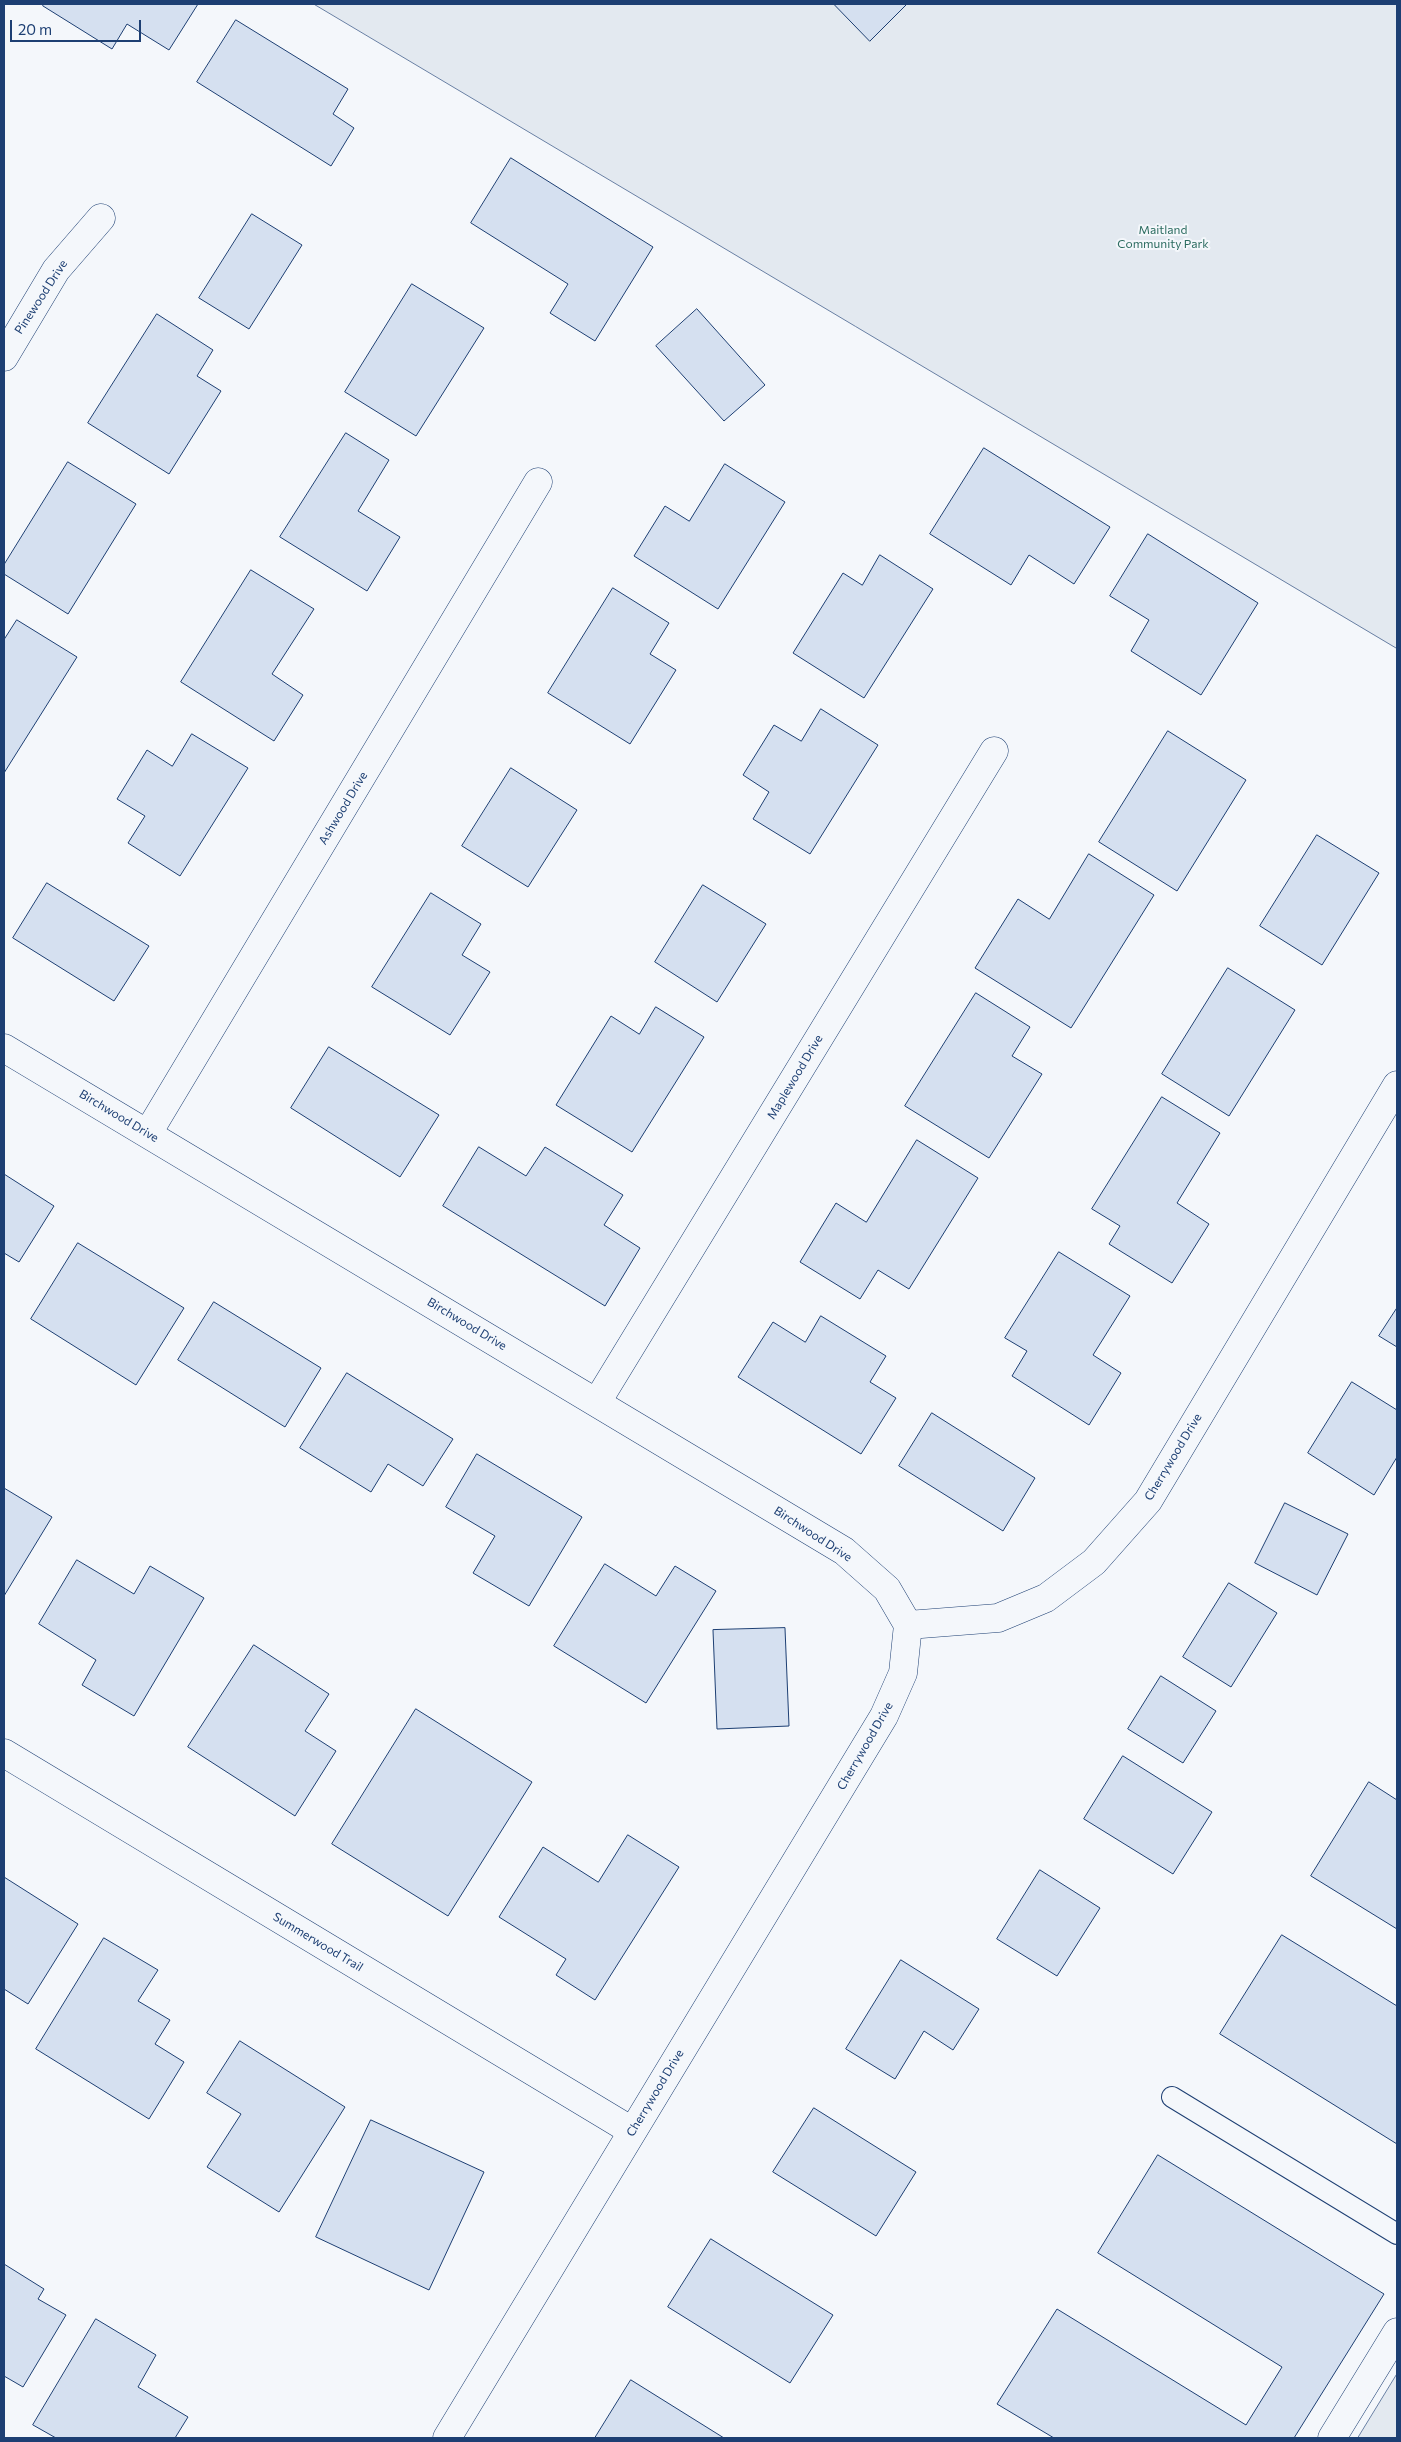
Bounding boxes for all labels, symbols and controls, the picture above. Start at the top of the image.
scale bar [12,10,144,42]
text: 20 m [18,20,52,38]
park label: Maitland Community Park [1117,223,1209,251]
street label: Pinewood Drive [12,257,70,337]
street label: Ashwood Drive [316,769,370,847]
street label: Maplewood Drive [764,1032,826,1122]
street label: Birchwood Drive [77,1087,161,1145]
street label: Birchwood Drive [425,1295,509,1353]
street label: Cherrywood Drive [1141,1411,1205,1503]
street label: Birchwood Drive [771,1503,855,1565]
street label: Cherrywood Drive [834,1699,896,1793]
street label: Summerwood Trail [270,1909,366,1975]
street label: Cherrywood Drive [623,2047,687,2139]

